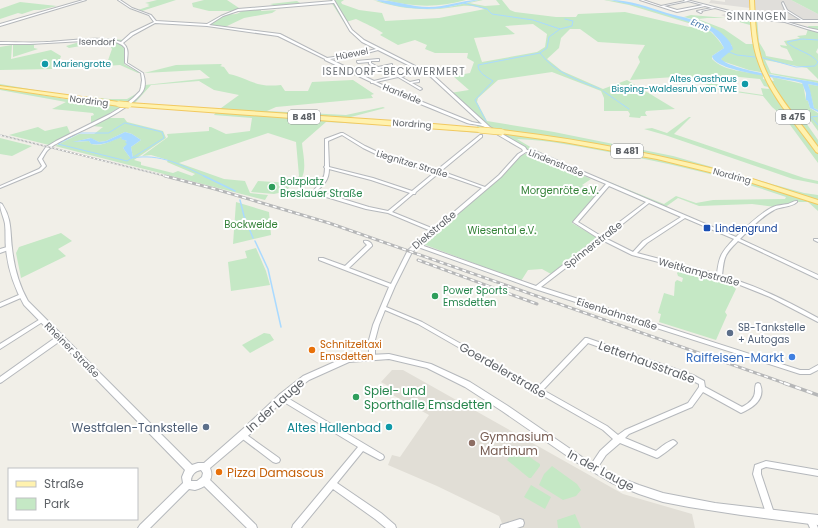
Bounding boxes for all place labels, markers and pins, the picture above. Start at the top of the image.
place label: Mariengrotte [53,58,111,70]
marker: Mariengrotte [40,59,50,69]
place label: Altes Gasthaus Bisping-Waldesruh von TWE [612,73,737,95]
marker: Altes Gasthaus Bisping-Waldesruh von TWE [740,79,750,89]
place label: Bolzplatz Breslauer Straße [280,174,363,201]
marker: Bolzplatz Breslauer Straße [267,182,277,192]
place label: Lindengrund [715,221,778,236]
marker: Lindengrund [702,223,712,233]
place label: Power Sports Emsdetten [443,283,508,310]
marker: Power Sports Emsdetten [430,291,440,301]
place label: SB-Tankstelle + Autogas [738,320,805,347]
marker: SB-Tankstelle + Autogas [725,328,735,338]
place label: Schnitzeltaxi Emsdetten [320,337,382,364]
marker: Schnitzeltaxi Emsdetten [307,345,317,355]
place label: Raiffeisen-Markt [686,349,784,366]
marker: Raiffeisen-Markt [787,352,797,362]
place label: Spiel- und Sporthalle Emsdetten [364,382,492,413]
marker: Spiel- und Sporthalle Emsdetten [351,392,361,402]
place label: Westfalen-Tankstelle [72,419,198,436]
place label: Altes Hallenbad [287,419,381,436]
marker: Westfalen-Tankstelle [201,422,211,432]
marker: Altes Hallenbad [384,422,394,432]
place label: Gymnasium Martinum [480,428,554,459]
marker: Gymnasium Martinum [467,438,477,448]
place label: Pizza Damascus [227,464,324,481]
marker: Pizza Damascus [214,467,224,477]

